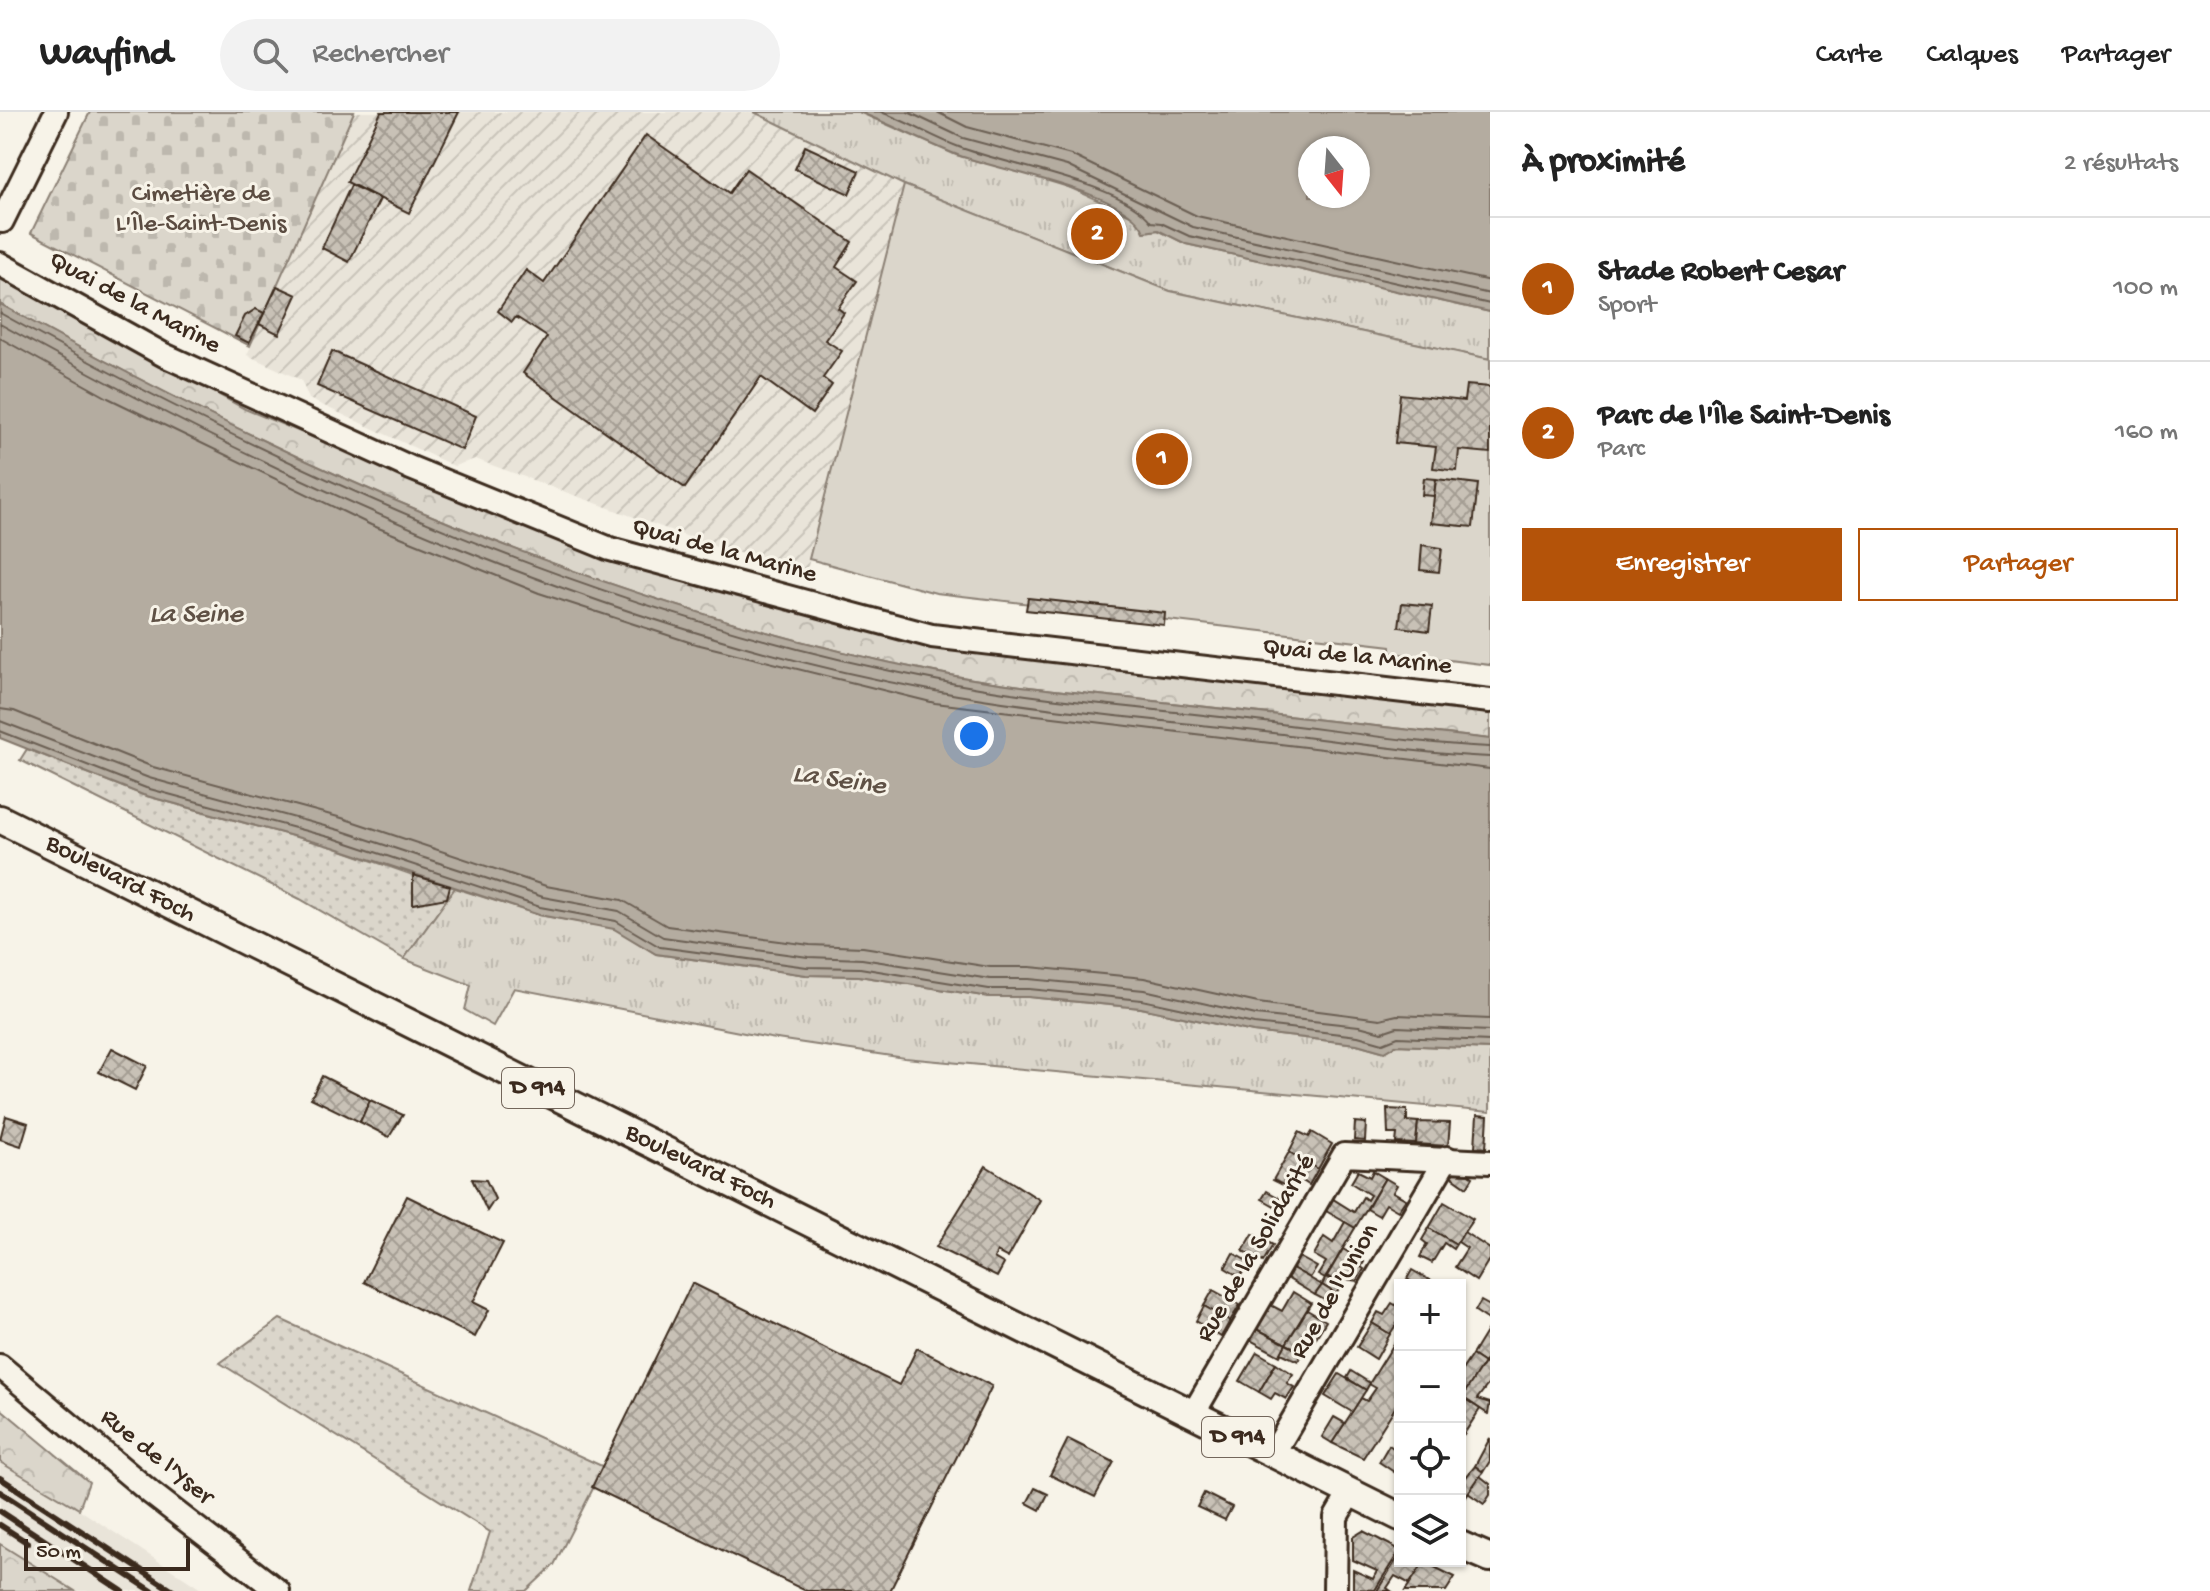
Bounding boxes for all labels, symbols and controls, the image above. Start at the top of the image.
search box [220,19,780,91]
text: Wayfind [40,33,172,77]
icon: search [248,33,292,77]
text: Rechercher [312,38,448,73]
text: Carte [1816,39,1882,72]
text: Calques [1926,39,2018,72]
text: Partager [2062,39,2170,72]
north arrow [1298,136,1370,208]
text: À proximité [1522,144,1685,184]
text: 2 résultats [2064,149,2178,180]
park label: Cimetière de L'Île-Saint-Denis [116,180,288,241]
pin: 2 [1071,204,1123,264]
street label: Quai de la Marine [43,246,226,363]
text: Stade Robert Cesar [1598,256,1844,291]
text: 1 [1543,274,1553,305]
text: 100 m [2113,274,2178,305]
text: Sport [1598,291,1656,322]
text: Parc de l'Île Saint-Denis [1598,400,1890,435]
text: 2 [1542,418,1554,449]
text: 160 m [2115,418,2178,449]
pin: 1 [1136,429,1188,489]
text: Parc [1598,435,1645,466]
street label: Quai de la Marine [628,512,820,592]
button: Enregistrer [1522,528,1842,601]
button: Partager [1858,528,2178,601]
water label: La Seine [149,599,244,632]
street label: Quai de la Marine [1261,633,1454,683]
your location [954,716,994,756]
water label: La Seine [790,758,889,804]
street label: Boulevard Foch [39,828,200,931]
road number: D 914 [502,1068,574,1108]
street label: Boulevard Foch [618,1118,781,1218]
street label: Rue de la Solidarité [1191,1149,1324,1349]
street label: Rue de l'Union [1285,1218,1388,1365]
map controls [1394,1279,1466,1567]
button: + [1394,1279,1466,1351]
button: − [1394,1351,1466,1423]
street label: Rue de l'Yser [93,1403,221,1515]
road number: D 914 [1202,1417,1274,1457]
button: locate [1394,1423,1466,1495]
button: layers [1394,1495,1466,1567]
scale bar [24,1535,190,1571]
text: 50 m [36,1540,81,1566]

